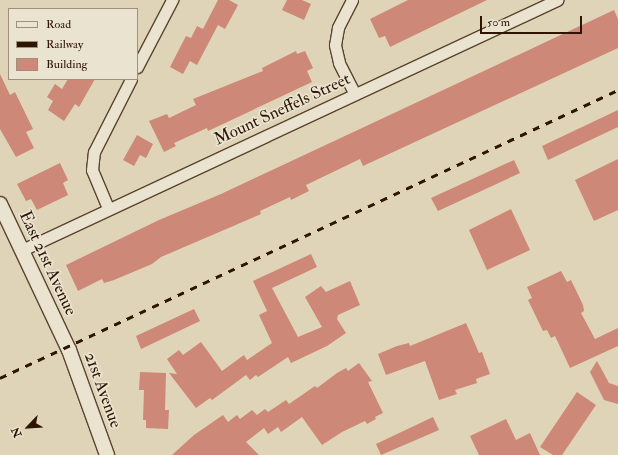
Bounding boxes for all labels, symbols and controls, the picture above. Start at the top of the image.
legend [8,8,138,80]
scale bar [482,8,584,34]
text: 50 m [487,15,510,30]
text: Road [46,17,71,32]
text: Railway [46,37,83,52]
text: Building [46,57,87,72]
street label: Mount Sneffels Street [211,69,353,149]
street label: East 21st Avenue [15,207,81,319]
street label: 21st Avenue [80,349,126,431]
north arrow [8,407,48,447]
text: N [9,425,25,440]

